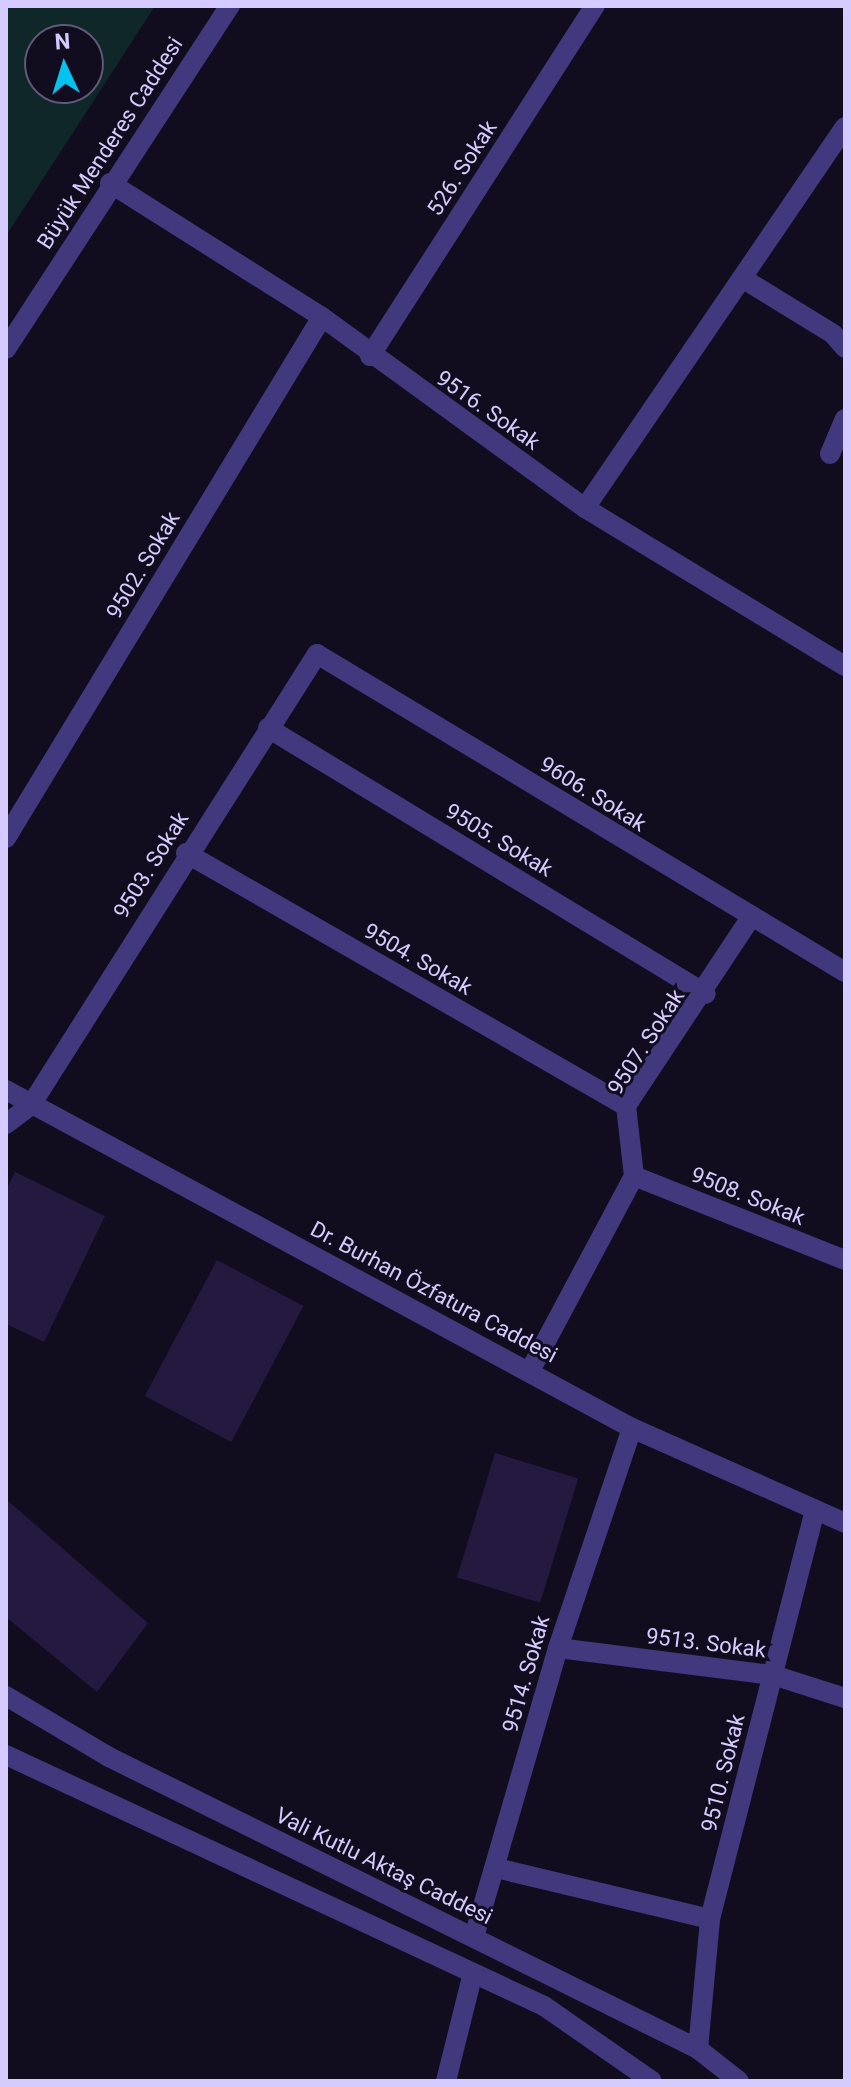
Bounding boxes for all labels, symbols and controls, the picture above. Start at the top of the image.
north arrow [24,24,104,104]
text: N [54,29,71,55]
street label: Büyük Menderes Caddesi [32,32,188,254]
street label: 526. Sokak [421,115,503,221]
street label: 9516. Sokak [431,365,545,455]
street label: 9502. Sokak [101,507,185,623]
street label: 9606. Sokak [535,751,651,837]
street label: 9505. Sokak [441,798,557,882]
street label: 9503. Sokak [108,807,194,923]
street label: 9504. Sokak [359,917,477,1001]
street label: 9507. Sokak [602,984,690,1100]
street label: 9508. Sokak [687,1161,809,1231]
street label: Dr. Burhan Özfatura Caddesi [306,1216,562,1368]
street label: 9514. Sokak [497,1612,555,1736]
street label: 9513. Sokak [645,1623,767,1663]
street label: 9510. Sokak [696,1711,750,1835]
street label: Vali Kutlu Aktaş Caddesi [271,1802,497,1930]

